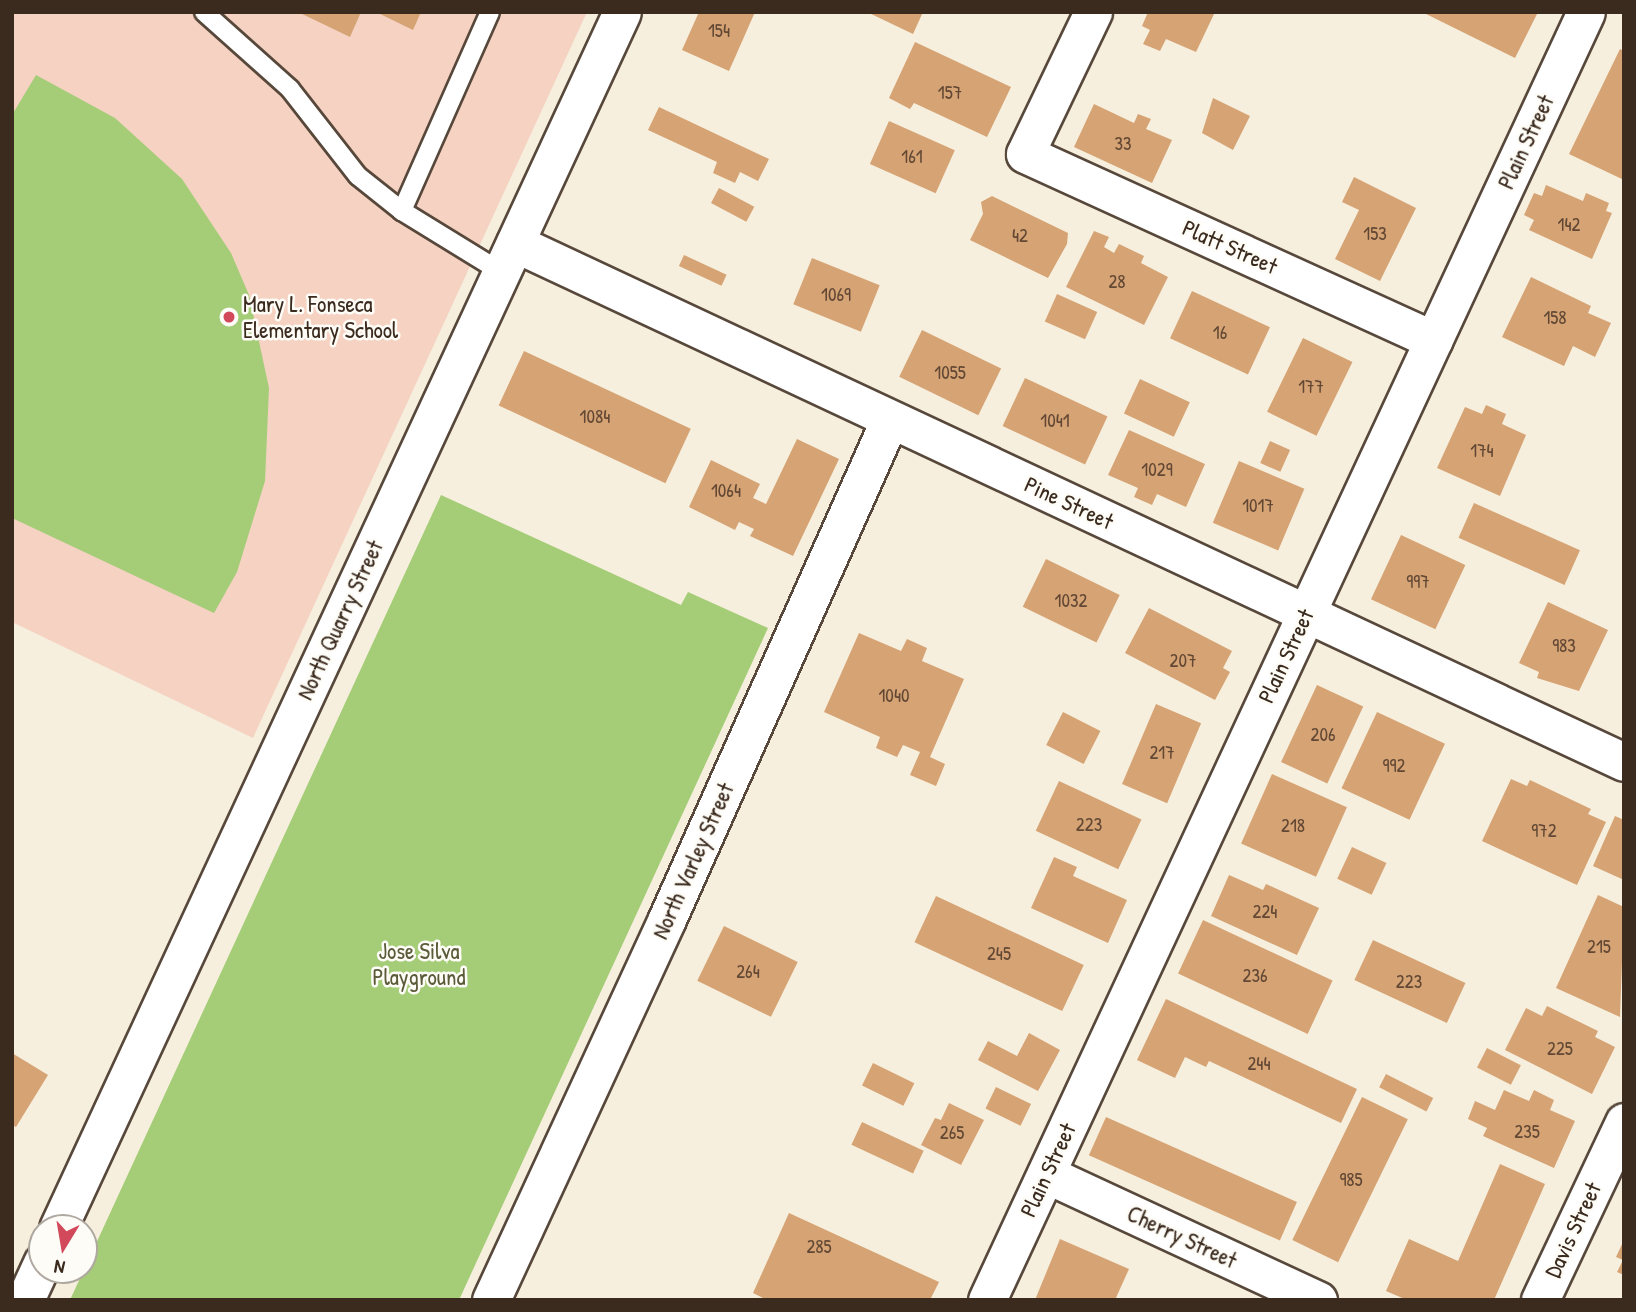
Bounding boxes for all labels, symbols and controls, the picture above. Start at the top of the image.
house number: 154 [708,20,730,42]
house number: 157 [938,82,962,104]
street label: Plain Street [1492,91,1560,193]
house number: 33 [1114,133,1132,155]
house number: 161 [901,146,923,168]
street label: Platt Street [1178,214,1282,280]
house number: 142 [1558,214,1580,236]
house number: 153 [1363,223,1387,245]
house number: 42 [1012,225,1028,247]
house number: 28 [1108,271,1126,293]
house number: 1069 [821,284,851,306]
place label: Mary L. Fonseca Elementary School [243,290,398,344]
house number: 158 [1543,307,1567,329]
marker: Mary L. Fonseca Elementary School [221,309,237,325]
house number: 16 [1213,322,1227,344]
house number: 1055 [934,362,966,384]
house number: 177 [1298,376,1324,398]
house number: 1084 [580,406,610,428]
house number: 1041 [1040,410,1070,432]
house number: 174 [1470,440,1494,462]
house number: 1029 [1141,459,1173,481]
street label: Pine Street [1020,471,1118,535]
house number: 1064 [711,480,741,502]
house number: 1017 [1242,495,1274,517]
street label: North Quarry Street [291,536,389,704]
house number: 997 [1406,571,1430,593]
house number: 1032 [1055,590,1087,612]
street label: Plain Street [1252,605,1320,707]
house number: 983 [1552,635,1576,657]
house number: 207 [1170,650,1196,672]
house number: 1040 [878,685,910,707]
house number: 206 [1311,724,1335,746]
house number: 217 [1149,742,1175,764]
house number: 992 [1383,755,1405,777]
street label: North Varley Street [646,779,740,943]
house number: 223 [1076,814,1102,836]
house number: 218 [1281,815,1305,837]
house number: 972 [1531,820,1557,842]
house number: 224 [1253,901,1277,923]
house number: 215 [1587,936,1611,958]
park label: Jose Silva Playground [373,937,465,991]
house number: 245 [987,943,1011,965]
house number: 264 [736,961,760,983]
house number: 236 [1243,965,1267,987]
house number: 223 [1396,971,1422,993]
house number: 225 [1547,1038,1573,1060]
house number: 244 [1247,1053,1271,1075]
street label: Plain Street [1014,1119,1082,1221]
house number: 235 [1514,1121,1540,1143]
house number: 265 [940,1122,964,1144]
house number: 985 [1339,1169,1363,1191]
street label: Davis Street [1539,1178,1607,1282]
street label: Cherry Street [1123,1200,1241,1274]
north arrow [28,1214,98,1284]
house number: 285 [806,1236,832,1258]
text: N [52,1254,67,1281]

